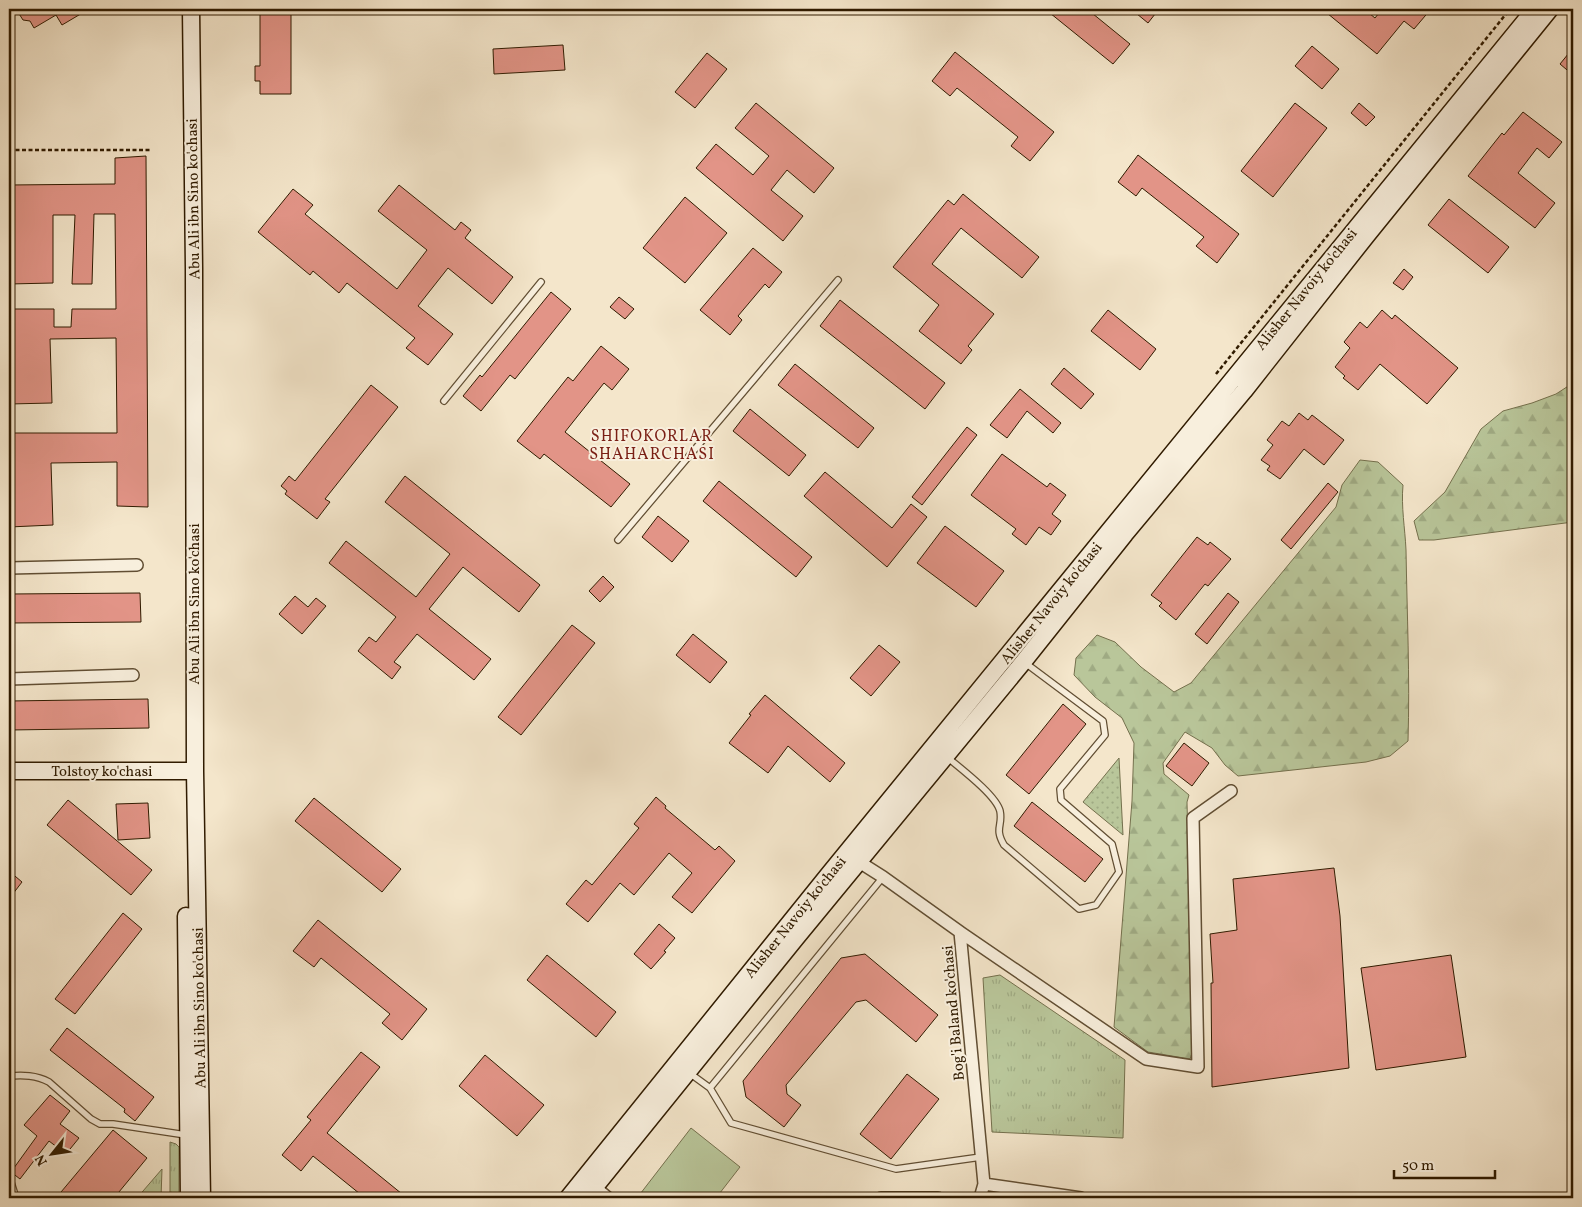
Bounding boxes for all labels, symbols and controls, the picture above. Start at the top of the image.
street label: Abu Ali ibn Sino ko'chasi [183,118,206,280]
street label: Alisher Navoiy ko'chasi [1251,224,1363,355]
district label: SHIFOKORLAR SHAHARCHASI [589,426,715,466]
street label: Abu Ali ibn Sino ko'chasi [185,523,206,685]
street label: Alisher Navoiy ko'chasi [996,538,1108,669]
street label: Tolstoy ko'chasi [51,762,153,783]
street label: Alisher Navoiy ko'chasi [740,852,852,983]
street label: Abu Ali ibn Sino ko'chasi [189,927,212,1089]
street label: Bog'i Baland ko'chasi [938,944,971,1081]
north arrow [28,1130,78,1180]
scale bar [1394,1147,1496,1179]
text: N [31,1151,53,1169]
text: 50 m [1402,1156,1434,1177]

